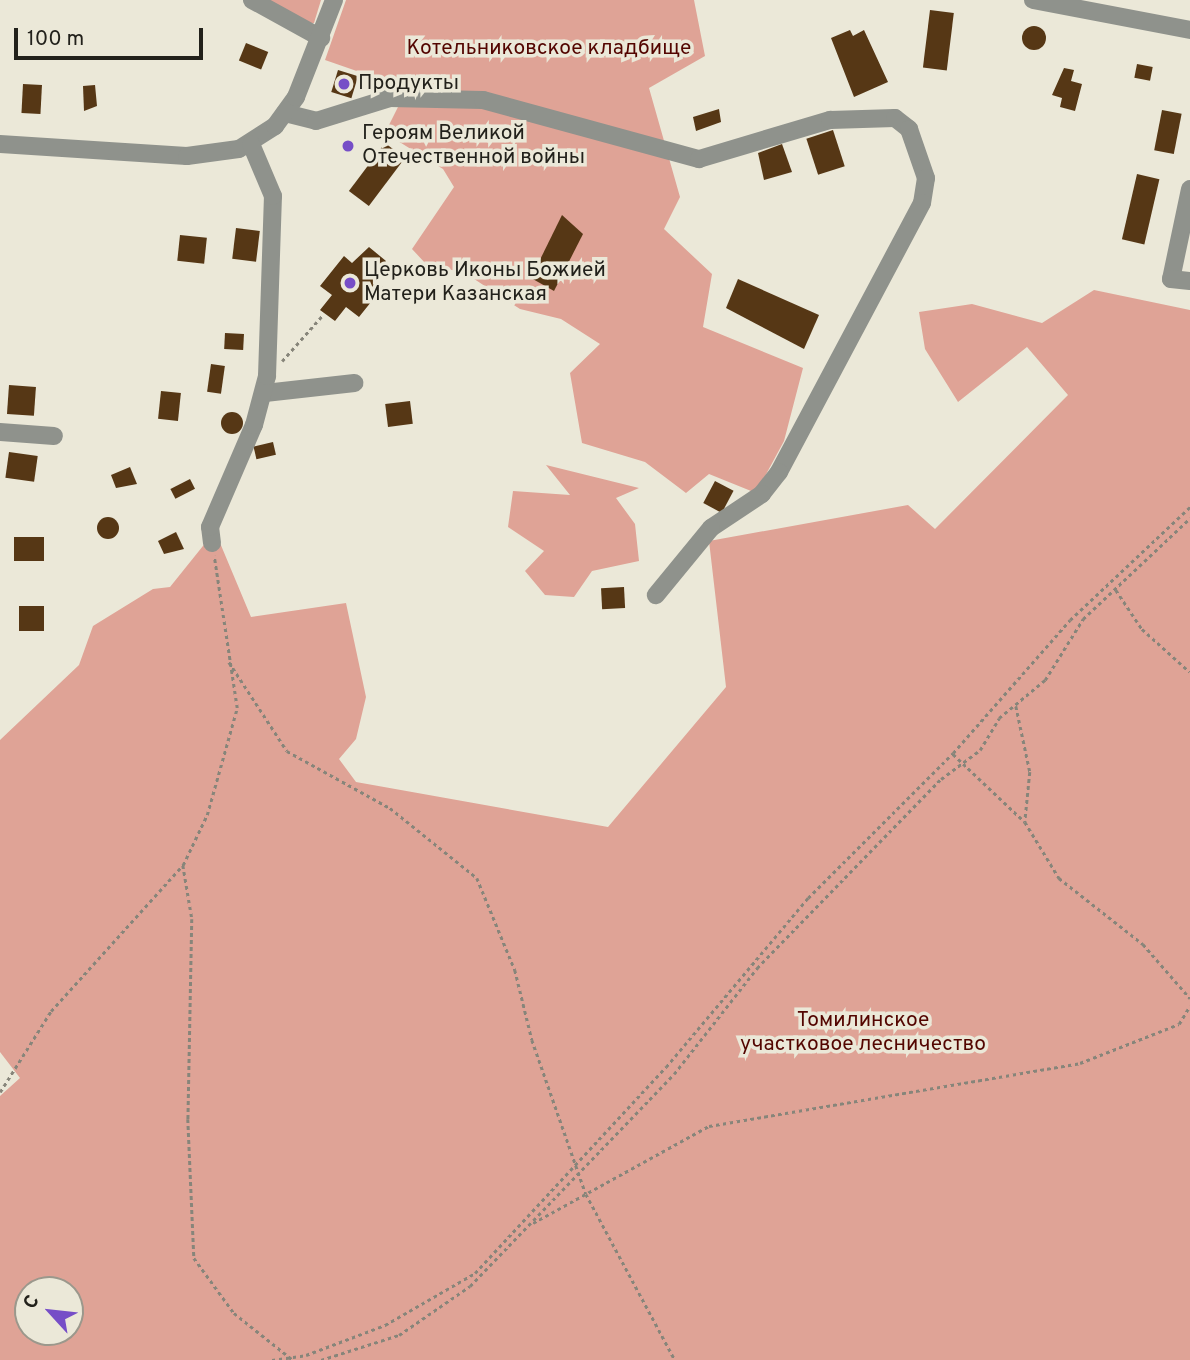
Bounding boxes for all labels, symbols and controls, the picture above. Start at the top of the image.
scale bar [18,14,206,58]
text: 100 m [27,26,84,53]
park label: Котельниковское кладбище [407,36,691,62]
place label: Продукты [358,71,459,97]
marker: Продукты [336,76,352,92]
place label: Героям Великой Отечественной войны [362,121,585,171]
marker: Героям Великой Отечественной войны [340,138,356,154]
place label: Церковь Иконы Божией Матери Казанская [364,258,606,308]
marker: Церковь Иконы Божией Матери Казанская [342,275,358,291]
park label: Томилинское участковое лесничество [740,1008,986,1058]
north arrow [14,1276,84,1346]
text: С [19,1292,46,1313]

